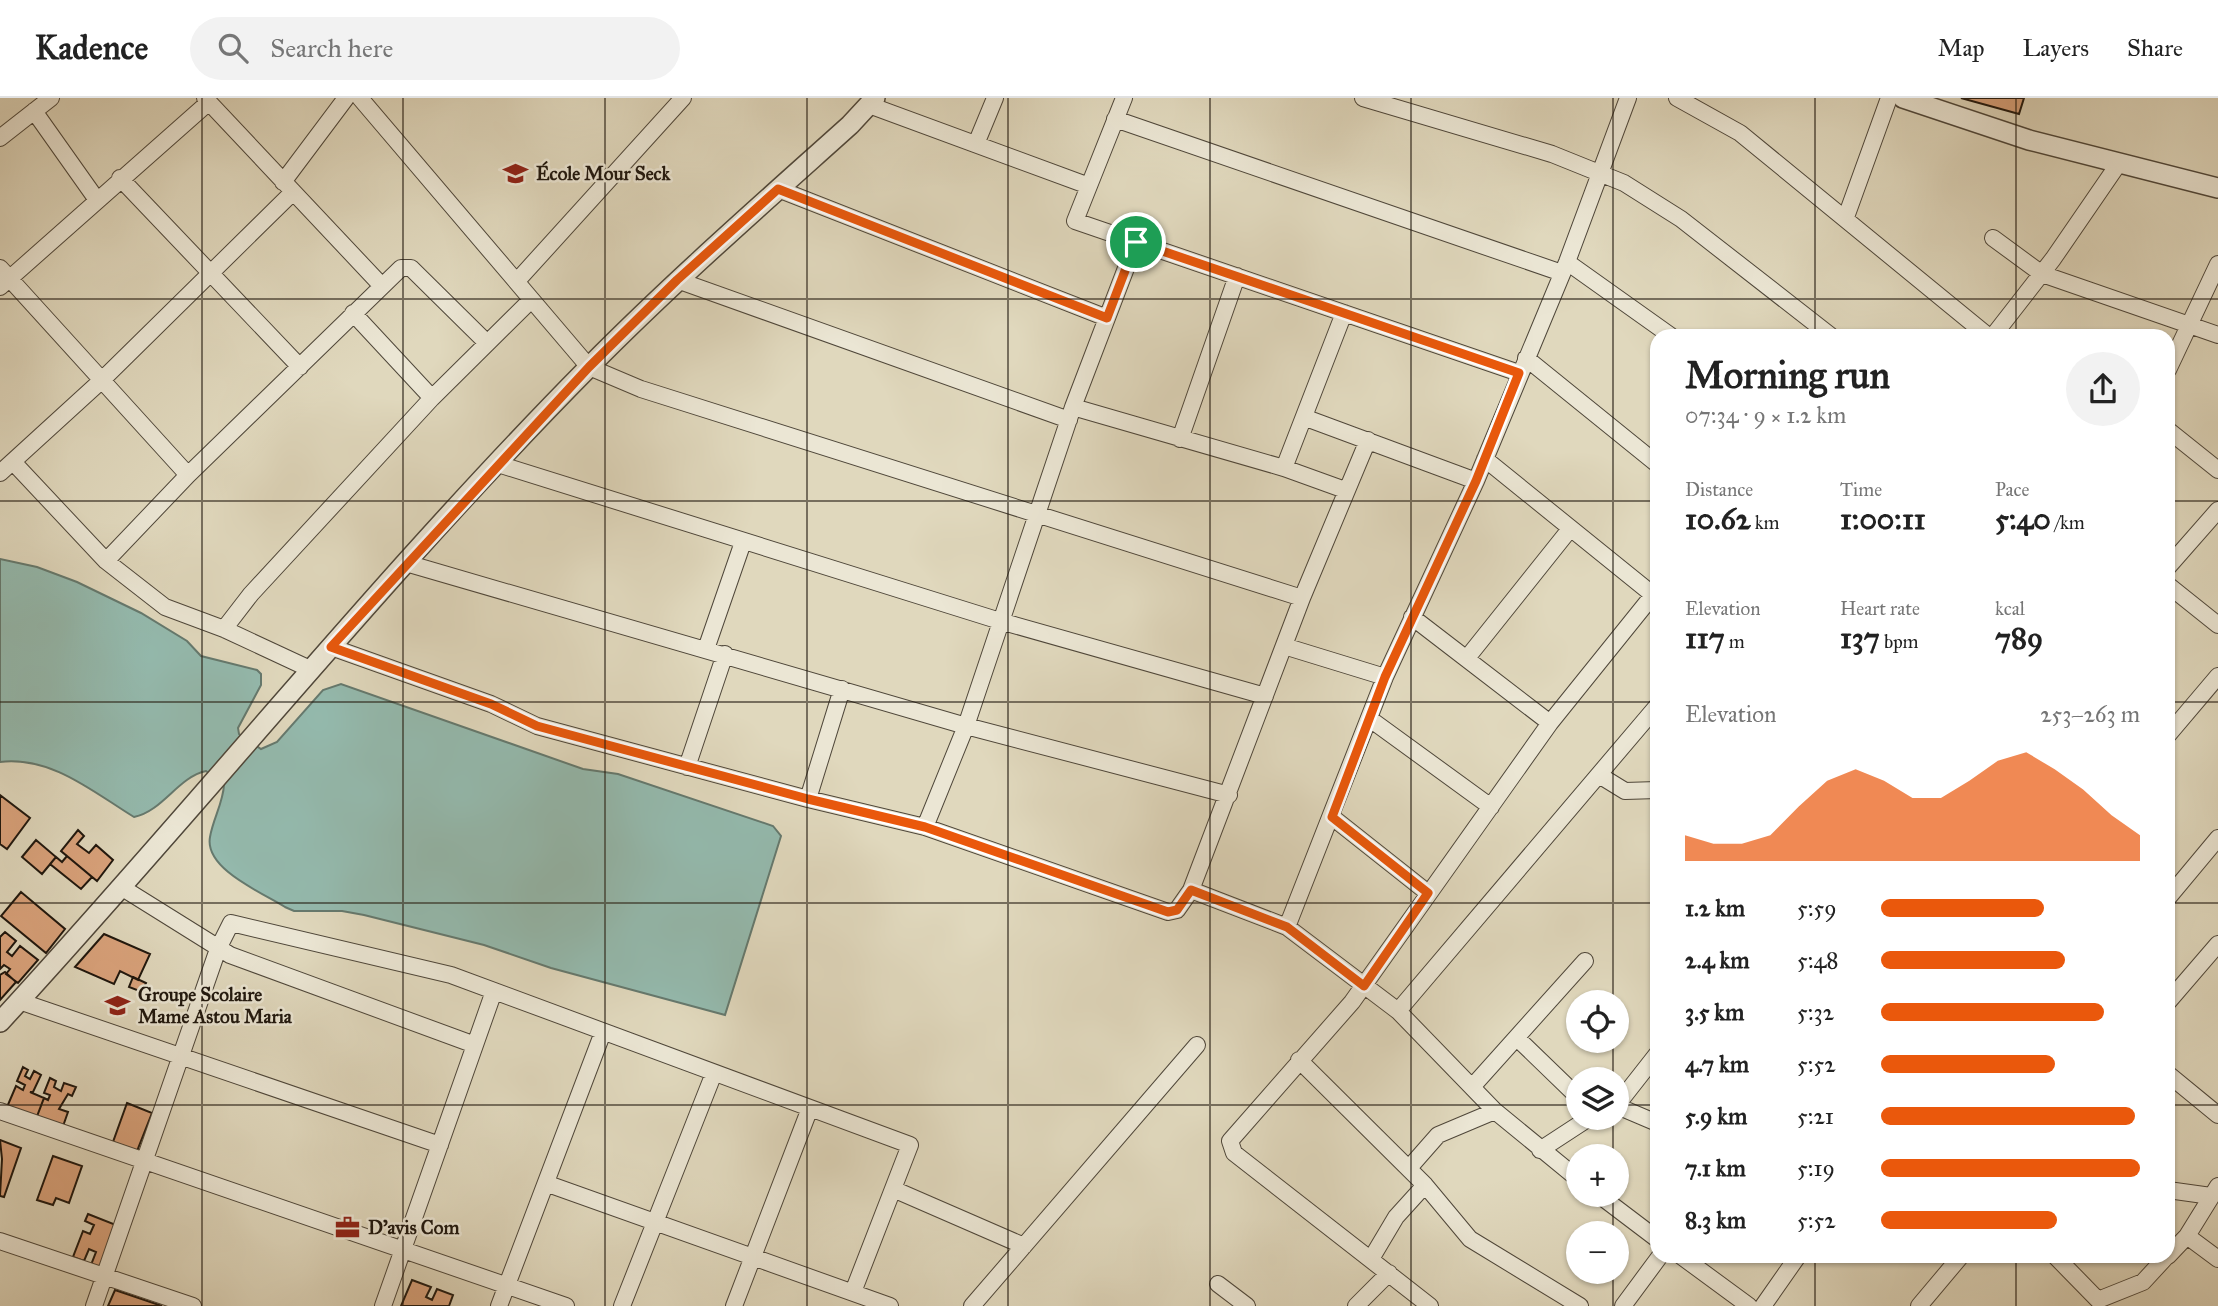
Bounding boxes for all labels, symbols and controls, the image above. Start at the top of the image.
search box [190,17,680,80]
text: Kadence [35,28,148,68]
icon: search [214,29,252,67]
text: Search here [270,32,393,64]
text: Map [1938,33,1985,63]
text: Layers [2023,33,2089,63]
text: Share [2127,33,2183,63]
school or university icon: École Mour Seck [502,159,530,187]
place label: École Mour Seck [536,160,672,185]
pin [1106,212,1166,272]
icon: arrive [1117,223,1155,261]
text: Morning run [1685,352,1890,398]
button: share [2066,352,2140,426]
text: 07:34 · 9 × 1.2 km [1685,401,1846,429]
text: Distance [1685,478,1753,501]
text: Time [1840,478,1882,501]
text: Pace [1995,478,2029,501]
text: 10.62 [1685,501,1751,537]
text: 1:00:11 [1840,501,1926,537]
text: 5:40 [1995,501,2051,537]
text: km [1751,511,1780,534]
text: /km [2051,511,2085,534]
text: Elevation [1685,597,1760,620]
text: Heart rate [1840,597,1920,620]
text: kcal [1995,597,2025,620]
text: 117 [1685,620,1725,656]
text: 137 [1840,620,1880,656]
text: 789 [1995,620,2043,656]
text: m [1725,630,1745,653]
text: bpm [1880,630,1919,653]
text: Elevation [1685,700,1776,728]
text: 253–263 m [2040,700,2140,728]
text: 1.2 km [1685,894,1745,922]
text: 5:59 [1797,894,1837,922]
text: 2.4 km [1685,946,1750,974]
text: 5:48 [1797,946,1839,974]
place label: Groupe Scolaire Mame Astou Maria [138,983,293,1028]
map controls [1566,990,1629,1284]
button: locate [1566,990,1629,1053]
school or university icon: Groupe Scolaire Mame Astou Maria [104,991,132,1019]
text: 3.5 km [1685,998,1744,1026]
text: 5:32 [1797,998,1834,1026]
text: 4.7 km [1685,1050,1749,1078]
text: 5:52 [1797,1050,1836,1078]
button: layers [1566,1067,1629,1130]
text: 5.9 km [1685,1102,1747,1130]
text: 5:21 [1797,1102,1834,1130]
button: + [1566,1144,1629,1207]
text: 7.1 km [1685,1154,1746,1182]
text: 5:19 [1797,1154,1835,1182]
text: 8.3 km [1685,1206,1746,1234]
text: 5:52 [1797,1206,1836,1234]
office icon: D'avis Com [334,1213,362,1241]
place label: D'avis Com [368,1216,459,1239]
button: − [1566,1221,1629,1284]

